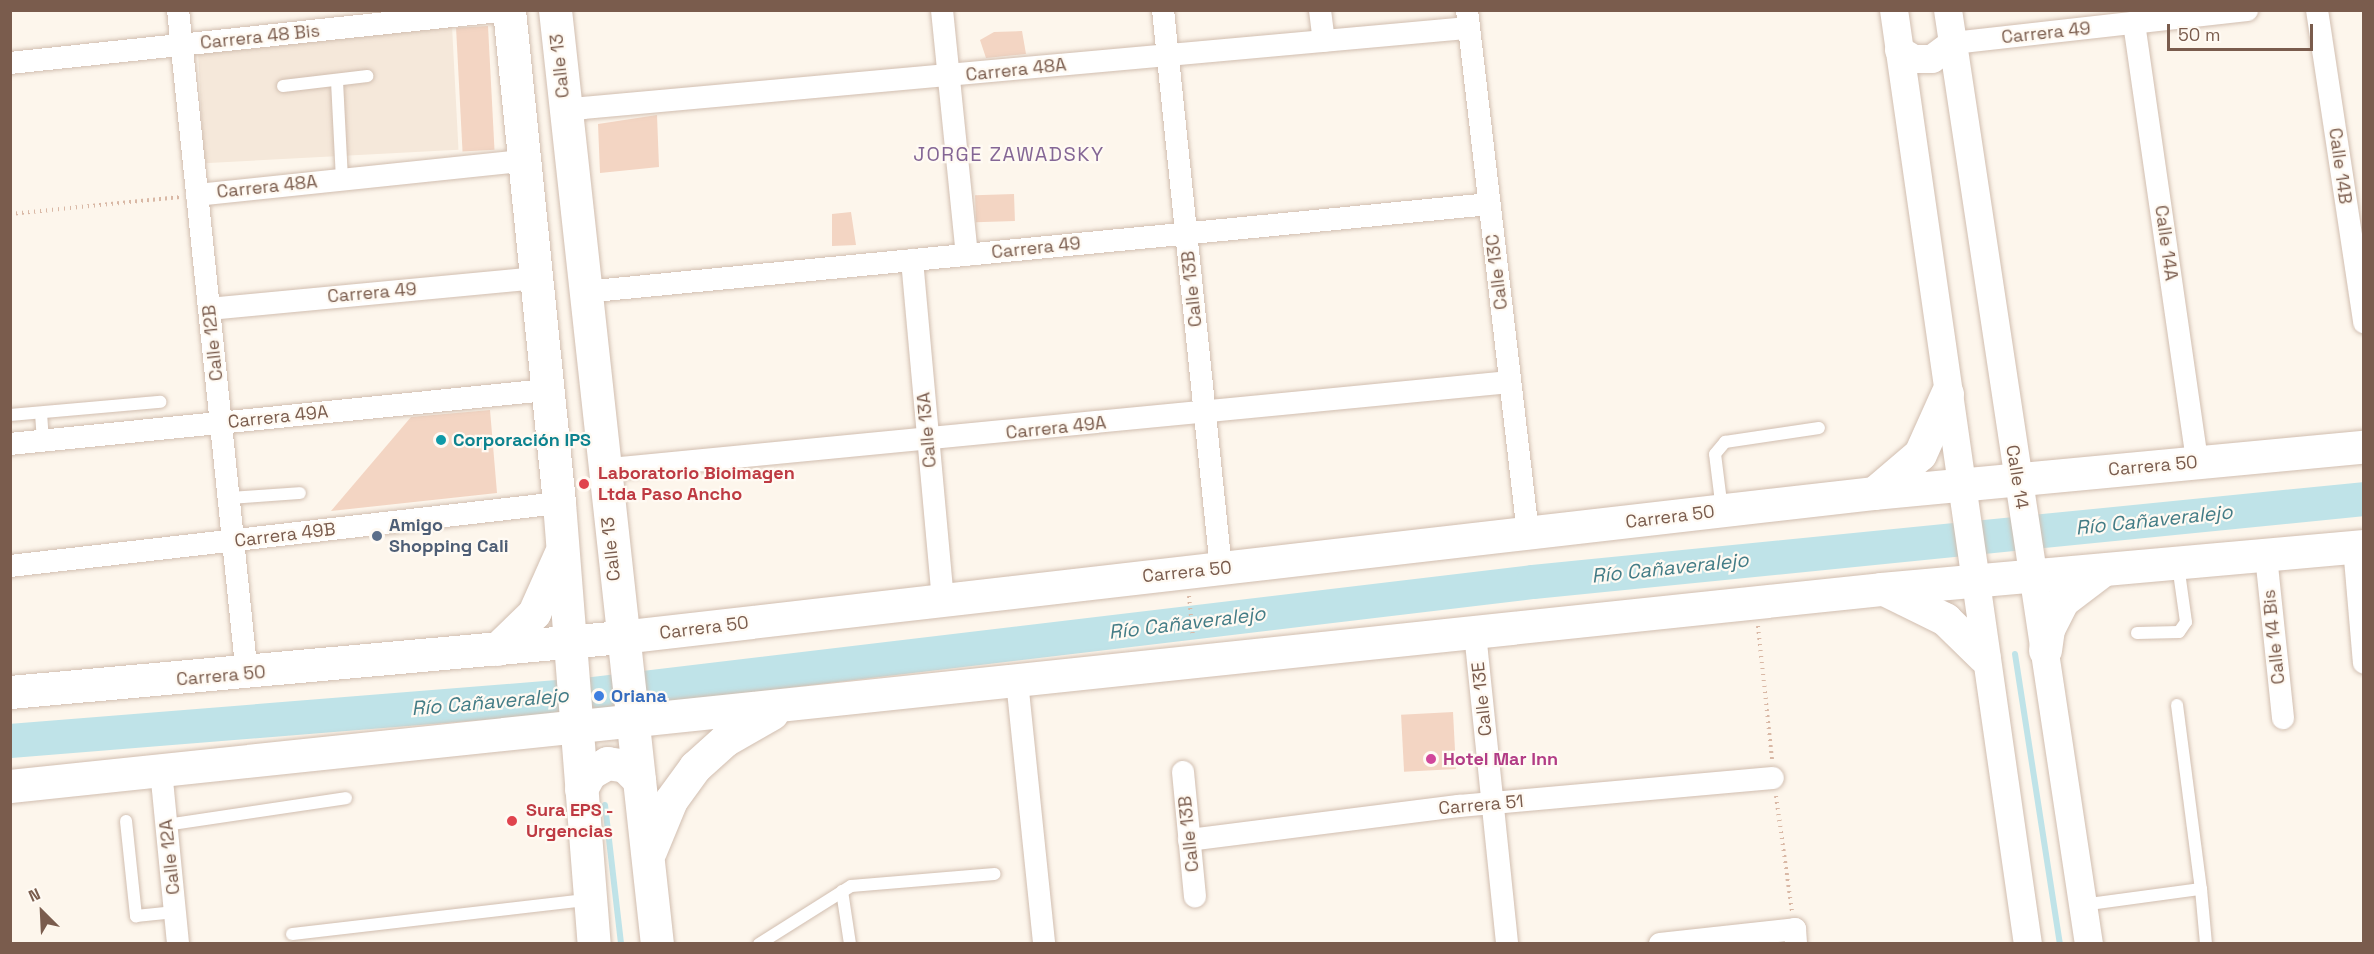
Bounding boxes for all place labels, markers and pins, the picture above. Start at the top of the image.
place label: Corporación IPS [453,429,591,451]
marker: Corporación IPS [434,433,448,447]
place label: Laboratorio Bioimagen Ltda Paso Ancho [598,463,795,506]
marker: Laboratorio Bioimagen Ltda Paso Ancho [575,475,593,493]
place label: Amigo Shopping Cali [389,515,508,558]
marker: Amigo Shopping Cali [370,529,384,543]
place label: Oriana [611,685,667,707]
marker: Oriana [592,689,606,703]
place label: Hotel Mar Inn [1443,748,1558,770]
marker: Hotel Mar Inn [1424,752,1438,766]
place label: Sura EPS - Urgencias [526,800,614,842]
marker: Sura EPS - Urgencias [503,812,521,830]

